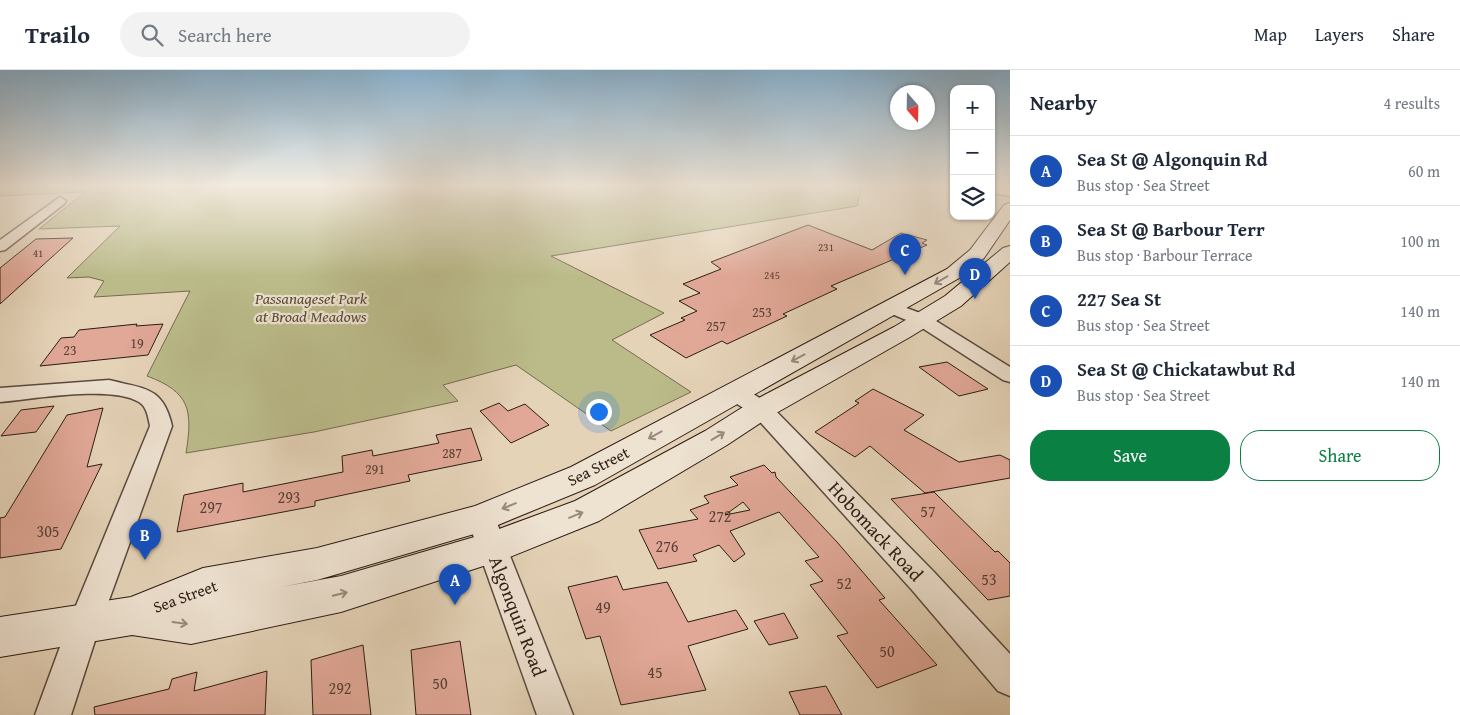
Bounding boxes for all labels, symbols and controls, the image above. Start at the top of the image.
search box [120,12,470,57]
text: Trailo [25,17,90,52]
icon: search [138,21,166,49]
text: Search here [178,21,272,49]
text: Map [1254,21,1287,48]
text: Layers [1315,21,1364,48]
text: Share [1392,21,1435,48]
north arrow [890,85,935,130]
map controls [950,85,995,220]
button: + [950,85,995,130]
text: Nearby [1030,87,1097,118]
text: 4 results [1383,91,1440,115]
button: − [950,130,995,175]
text: Sea St @ Algonquin Rd [1077,145,1268,173]
text: A [1041,159,1051,183]
text: 60 m [1408,159,1440,183]
text: Bus stop · Sea Street [1077,173,1210,197]
button: layers [950,175,995,220]
text: Sea St @ Barbour Terr [1077,215,1265,243]
text: B [1041,229,1051,253]
text: 100 m [1400,229,1440,253]
pin: C [889,234,921,275]
house number: 231 [818,239,834,255]
text: Bus stop · Barbour Terrace [1077,243,1253,267]
house number: 41 [33,245,43,261]
pin: D [959,258,991,299]
house number: 245 [764,267,780,283]
one-way arrow [935,276,949,286]
text: 227 Sea St [1077,285,1161,313]
park label: Passanageset Park at Broad Meadows [254,286,368,328]
text: C [1041,299,1051,323]
text: 140 m [1400,299,1440,323]
house number: 253 [752,302,772,322]
text: Bus stop · Sea Street [1077,313,1210,337]
house number: 257 [706,316,726,336]
house number: 19 [130,333,144,353]
house number: 23 [63,340,77,360]
one-way arrow [791,354,806,363]
text: Sea St @ Chickatawbut Rd [1077,355,1295,383]
text: D [1041,369,1051,393]
text: 140 m [1400,369,1440,393]
text: Bus stop · Sea Street [1077,383,1210,407]
your location [586,399,612,425]
one-way arrow [711,430,725,440]
button: Save [1030,430,1230,481]
button: Share [1240,430,1440,481]
one-way arrow [649,431,663,441]
street label: Sea Street [563,440,634,492]
house number: 287 [442,443,462,463]
house number: 291 [365,459,385,479]
street label: Hobomack Road [822,475,930,588]
house number: 293 [277,485,301,509]
house number: 297 [199,495,223,519]
house number: 57 [920,499,936,523]
one-way arrow [502,502,517,511]
house number: 272 [708,504,732,528]
one-way arrow [568,510,584,519]
house number: 305 [36,519,60,543]
pin: B [129,519,161,560]
house number: 276 [655,534,679,558]
street label: Algonquin Road [482,552,554,681]
pin: A [439,564,471,605]
house number: 53 [981,567,997,591]
house number: 52 [836,571,852,595]
street label: Sea Street [149,573,221,619]
one-way arrow [331,589,347,598]
house number: 49 [595,595,611,619]
one-way arrow [172,618,188,628]
house number: 50 [879,639,895,663]
house number: 45 [647,660,663,684]
house number: 50 [432,671,448,695]
house number: 292 [328,676,352,700]

